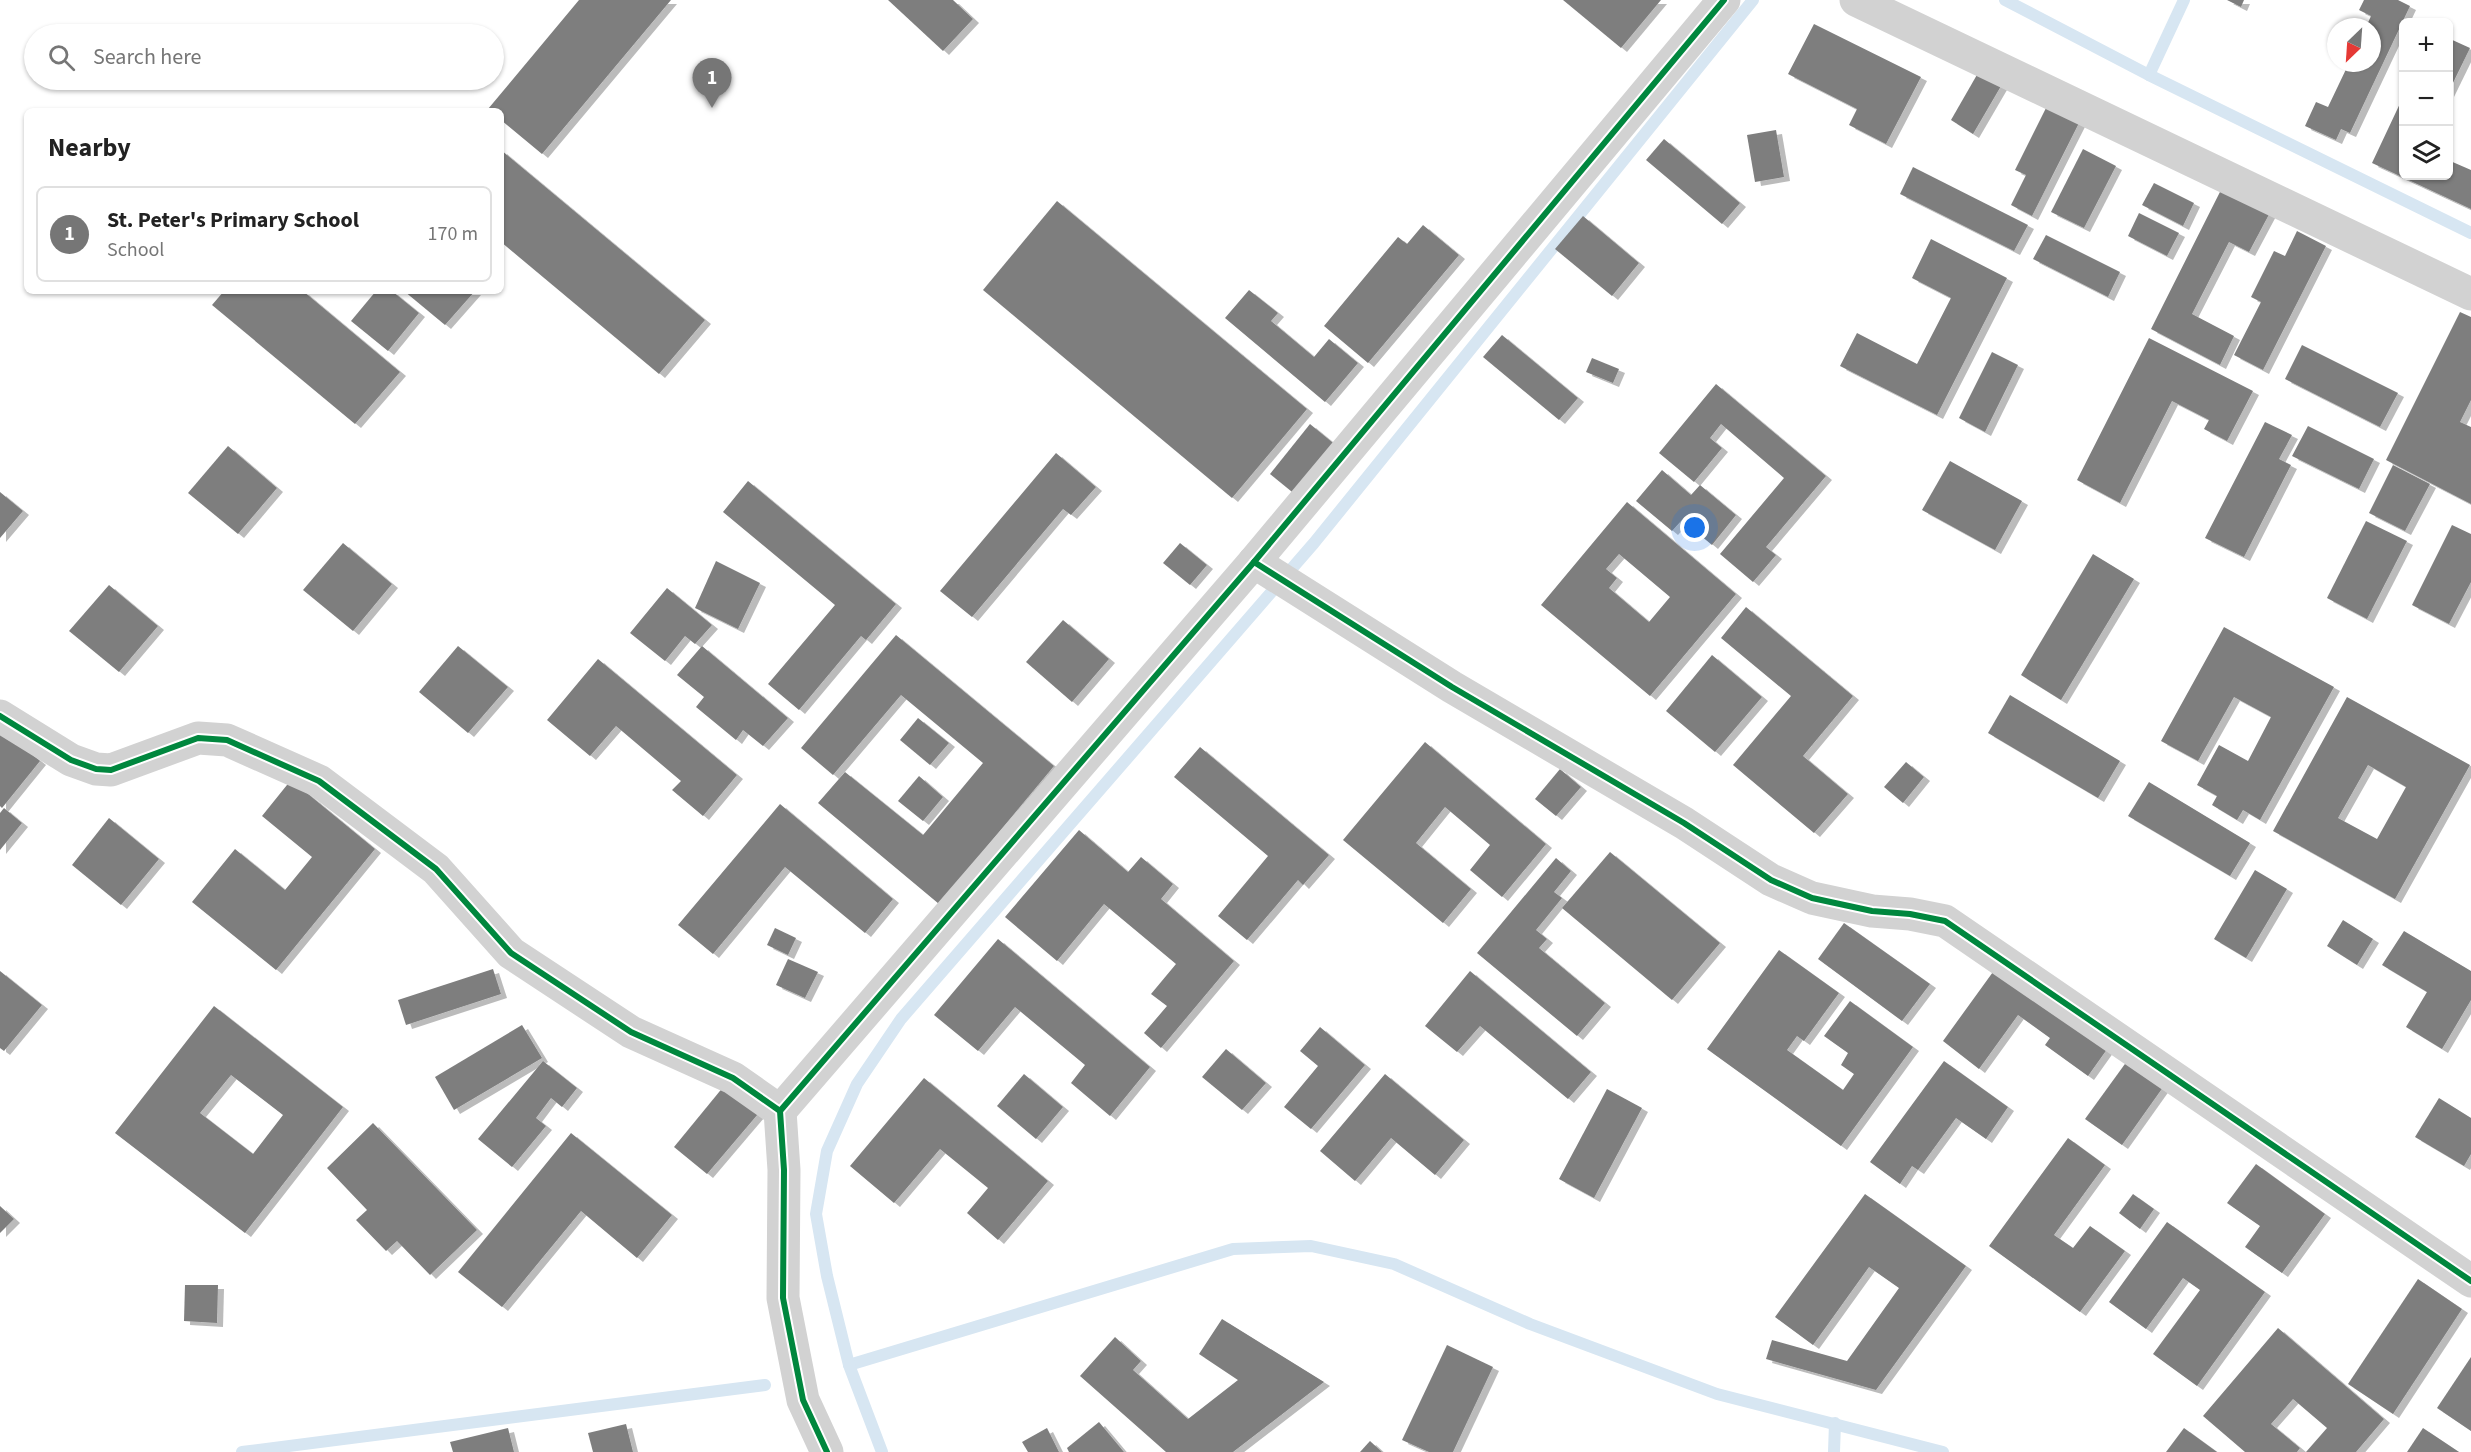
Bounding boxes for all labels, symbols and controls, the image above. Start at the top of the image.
north arrow [2327,18,2381,72]
map controls [2399,18,2453,180]
button: + [2399,18,2453,72]
search box [24,24,504,90]
icon: search [45,41,78,74]
text: Search here [93,41,201,73]
pin: 1 [692,58,732,108]
button: − [2399,72,2453,126]
button: layers [2399,126,2453,180]
text: Nearby [48,129,131,166]
text: St. Peter's Primary School [107,204,359,236]
text: 1 [64,220,75,248]
text: 170 m [428,220,478,248]
text: School [107,236,164,264]
your location [1680,513,1709,542]

